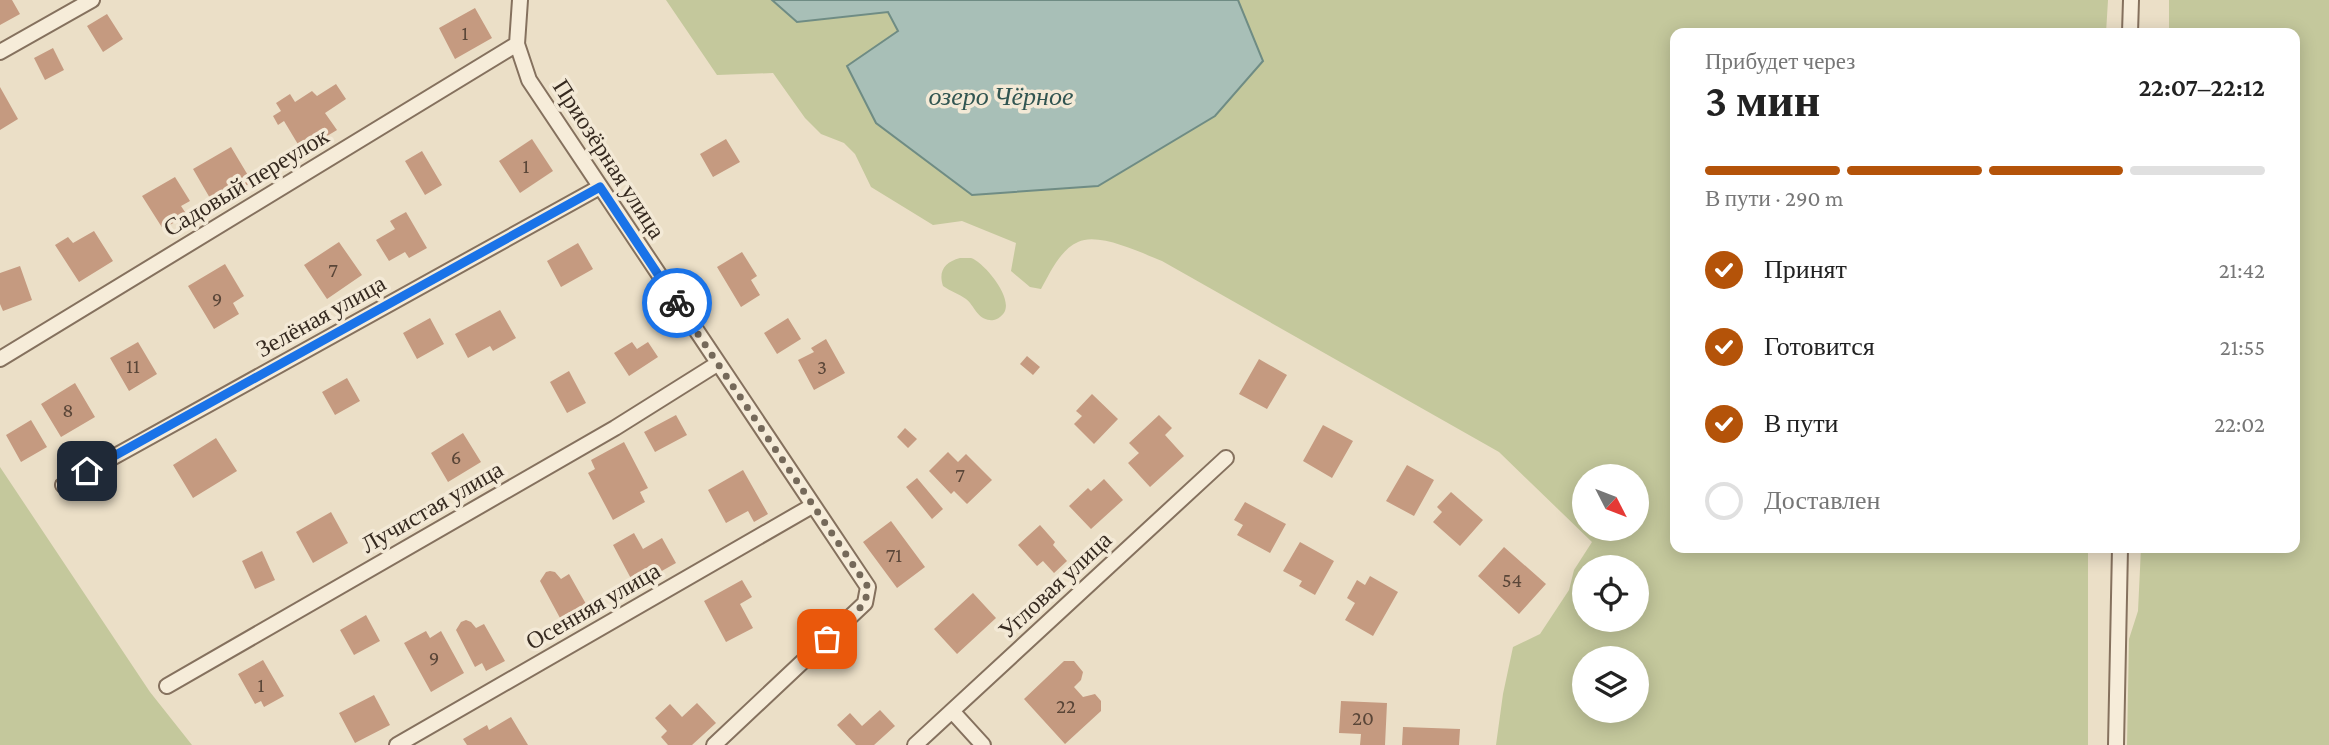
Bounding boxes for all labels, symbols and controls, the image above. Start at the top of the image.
house number: 1 [462,21,469,45]
text: Прибудет через [1705,48,1855,74]
text: 22:07–22:12 [2138,73,2265,102]
street label: Приозёрная улица [548,74,671,244]
text: 3 мин [1705,75,1820,126]
water label: озеро Чёрное [928,82,1074,111]
street label: Садовый переулок [158,121,333,242]
house number: 1 [523,154,530,178]
text: В пути · 290 m [1705,185,1843,211]
icon: check [1705,251,1743,289]
text: Принят [1764,255,1847,284]
text: 21:42 [2219,257,2265,283]
house number: 7 [328,258,338,282]
courier [642,268,712,338]
street label: Зелёная улица [251,269,390,362]
icon: bike [658,284,696,322]
house number: 9 [212,287,222,311]
icon: check [1705,328,1743,366]
text: Готовится [1764,332,1875,361]
text: 21:55 [2220,334,2265,360]
house number: 11 [126,354,140,378]
house number: 3 [817,355,827,379]
house number: 8 [62,398,74,422]
icon: check [1705,405,1743,443]
text: В пути [1764,409,1838,438]
text: 22:02 [2214,411,2265,437]
pin [57,441,117,501]
house number: 6 [451,445,461,469]
icon: home [68,452,106,490]
street label: Лучистая улица [356,455,508,558]
house number: 7 [955,463,965,487]
north arrow [1572,464,1648,541]
map controls [1572,464,1649,723]
text: Доставлен [1764,486,1881,515]
street label: Угловая улица [993,525,1117,644]
house number: 71 [886,543,902,567]
button: locate [1572,555,1649,632]
street label: Осенняя улица [521,556,665,655]
house number: 54 [1502,568,1522,592]
pin [797,609,857,669]
icon: bag [808,620,846,658]
house number: 9 [429,646,439,670]
button: layers [1572,646,1649,723]
house number: 1 [258,673,265,697]
house number: 22 [1056,694,1076,718]
house number: 20 [1352,706,1374,730]

